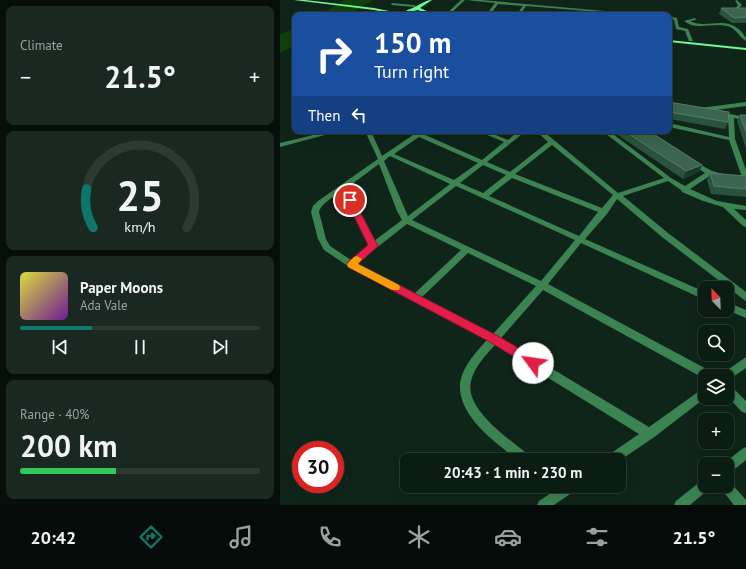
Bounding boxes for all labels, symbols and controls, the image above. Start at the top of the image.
text: 150 m [374,24,451,61]
icon: right [308,28,360,80]
text: Climate [20,37,63,54]
text: 21.5° [104,57,176,96]
text: Turn right [374,60,449,83]
text: − [20,63,31,91]
text: + [249,63,260,91]
icon: left [348,104,370,126]
text: Then [308,106,340,125]
text: 25 [116,169,164,222]
pin [333,183,367,217]
icon: arrive [339,189,361,211]
text: km/h [124,217,156,236]
text: Paper Moons [80,278,163,297]
north arrow [698,281,734,317]
map controls [698,281,734,493]
text: Ada Vale [80,297,128,314]
button: search [698,325,734,361]
icon: previous [49,336,71,358]
icon: pause [129,336,151,358]
icon: next [209,336,231,358]
position arrow [512,342,554,384]
button: layers [698,369,734,405]
text: Range · 40% [20,406,89,423]
button: + [698,413,734,449]
text: 200 km [20,426,118,465]
speed limit sign: 30 [292,441,344,493]
button: − [698,457,734,493]
text: 20:43 · 1 min · 230 m [444,463,582,482]
icon: directions [137,523,165,551]
icon: music [227,523,255,551]
icon: phone [316,523,344,551]
icon: climate [405,523,433,551]
icon: car [494,523,522,551]
icon: filters [583,523,611,551]
text: 20:42 [31,526,76,549]
text: 21.5° [672,526,715,549]

